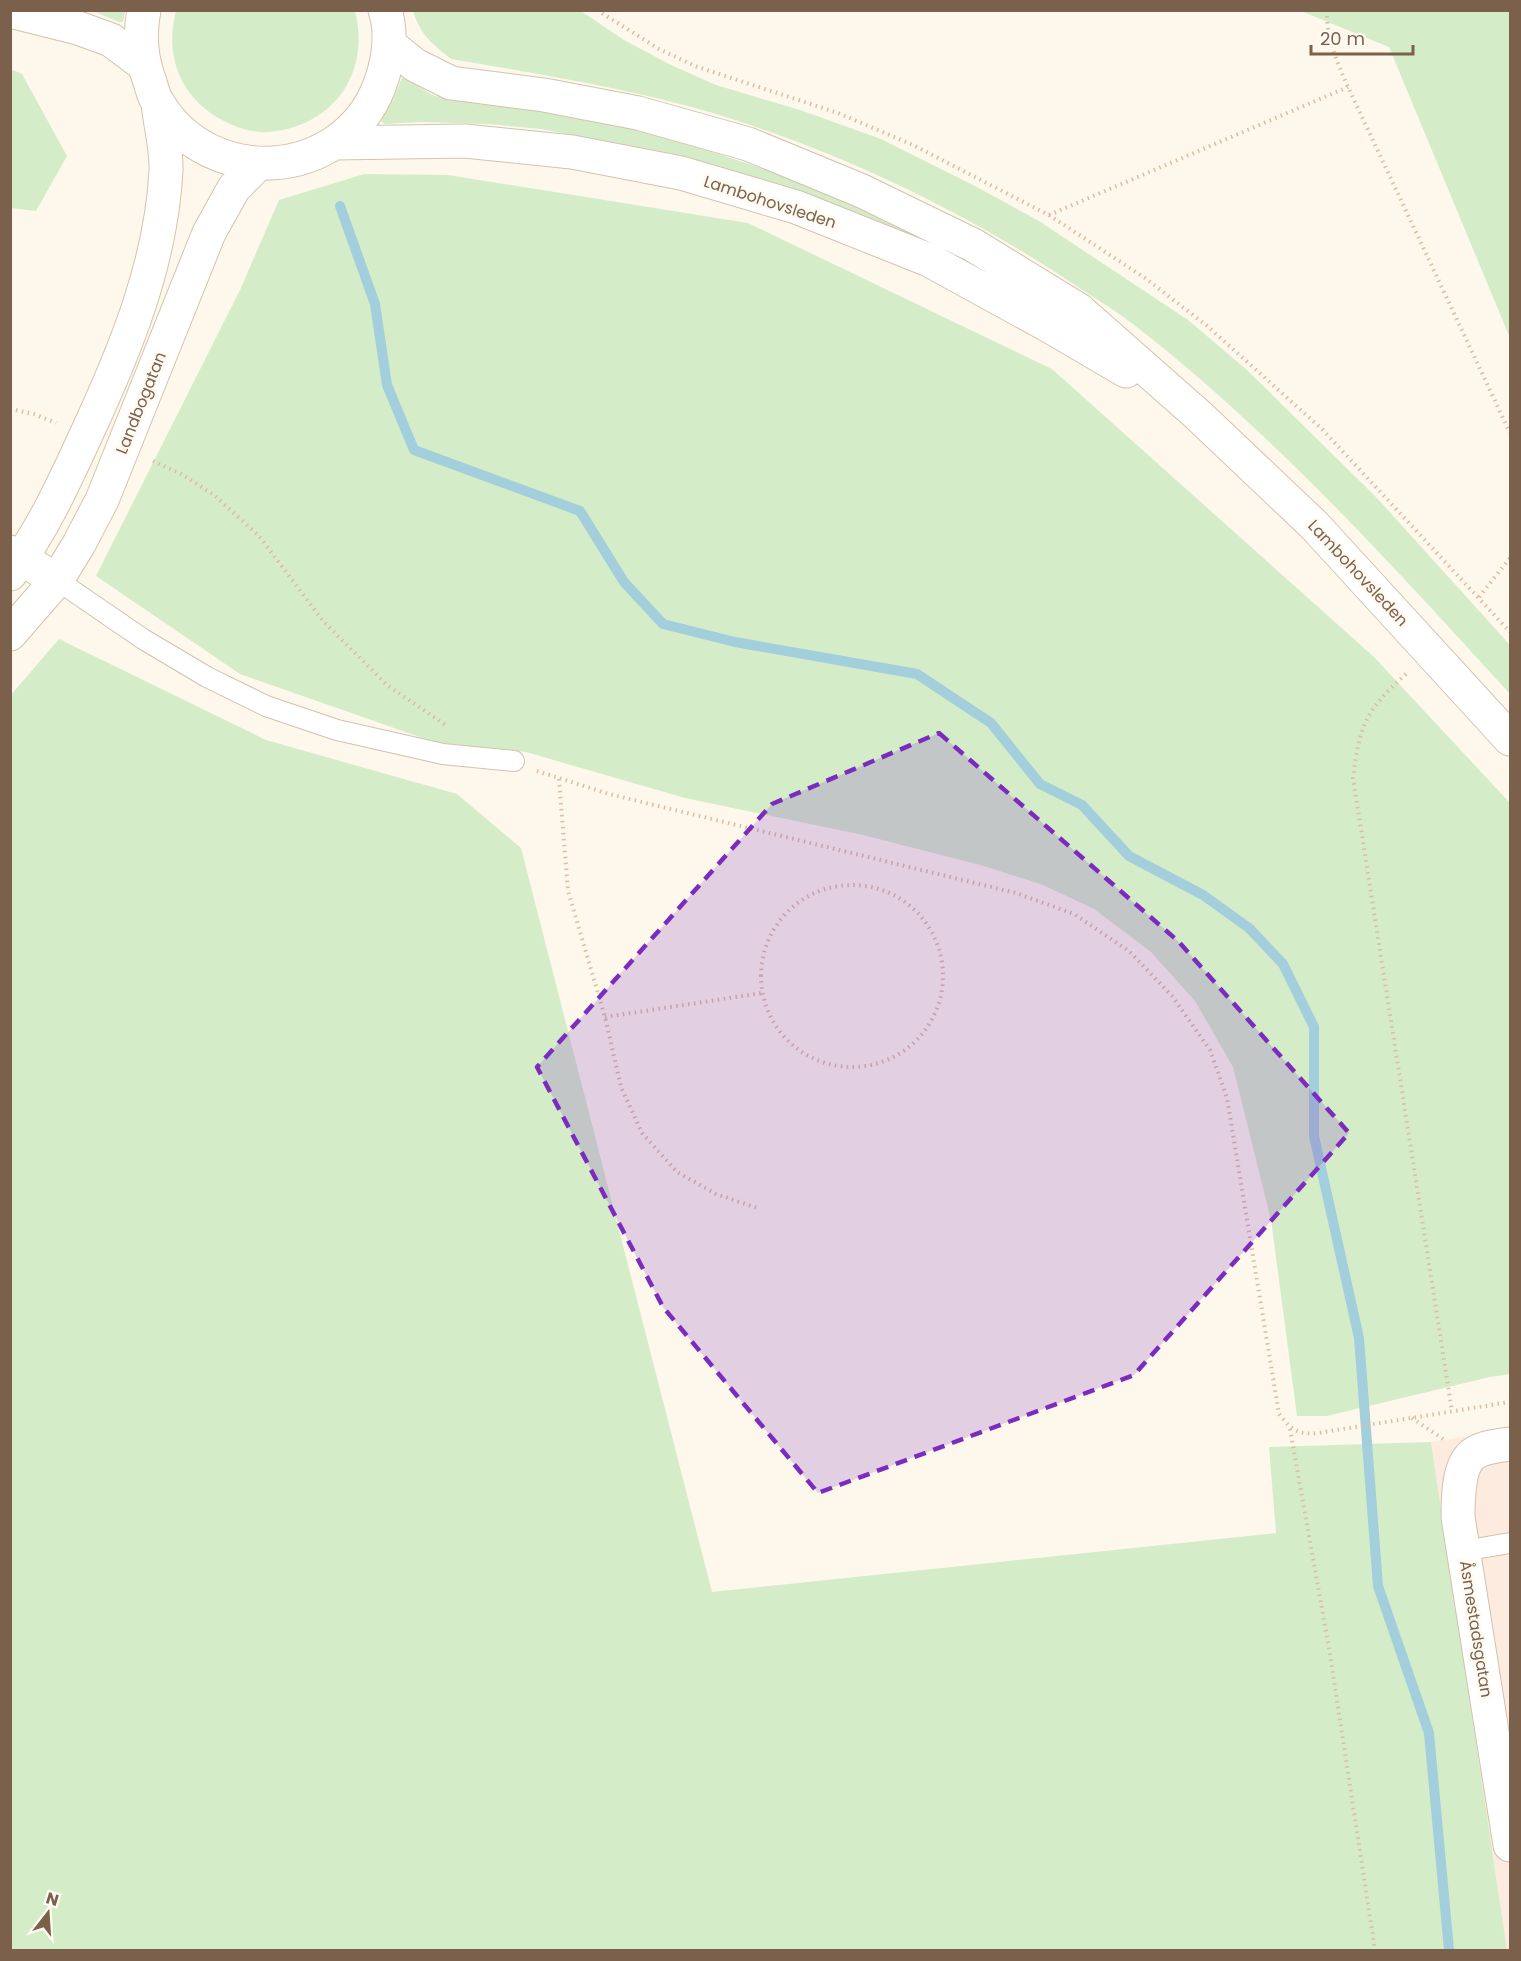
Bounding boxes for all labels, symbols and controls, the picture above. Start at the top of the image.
scale bar [1311,18,1413,56]
text: 20 m [1320,26,1365,51]
street label: Lambohovsleden [701,170,839,234]
street label: Landbogatan [110,348,172,458]
street label: Lambohovsleden [1303,515,1413,631]
street label: Åsmestadsgatan [1454,1559,1498,1699]
north arrow [18,1883,78,1943]
text: N [43,1886,61,1912]

